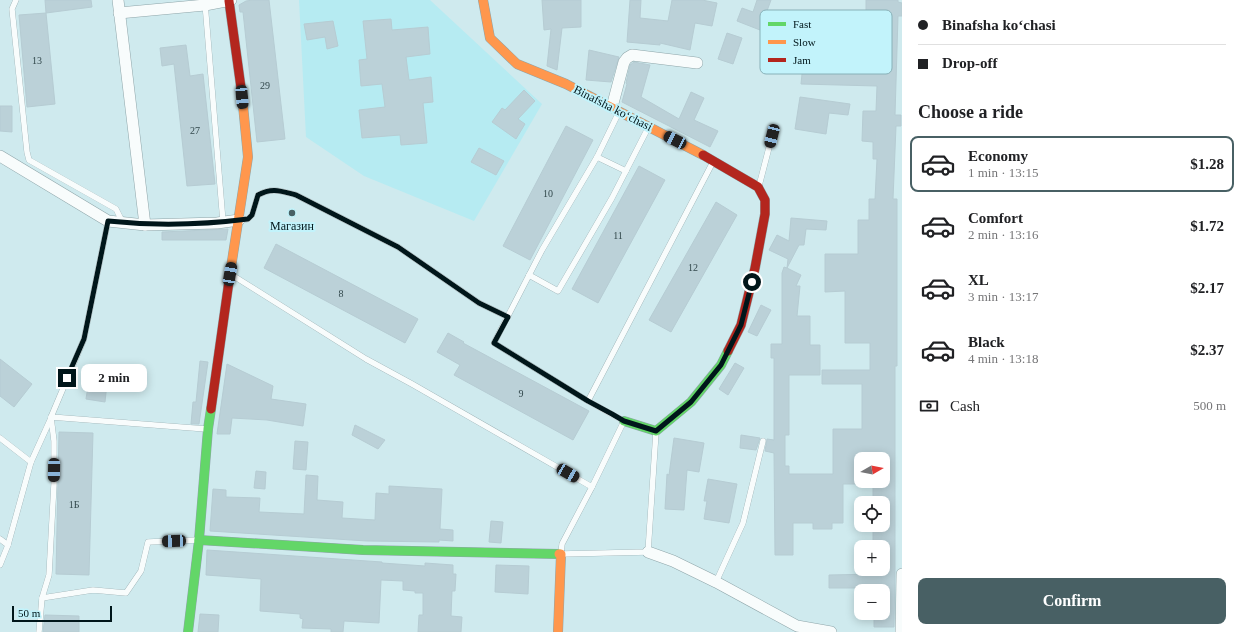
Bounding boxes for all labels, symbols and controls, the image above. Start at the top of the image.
legend [760,10,892,74]
text: Binafsha koʻchasi [942,17,1056,33]
text: Fast [793,18,811,30]
text: Slow [793,36,816,48]
text: Jam [793,54,811,66]
house number: 13 [32,55,42,66]
text: Drop-off [942,55,998,71]
house number: 29 [260,80,270,91]
street label: Binafsha koʻchasi [571,82,655,134]
car [235,85,249,109]
text: Choose a ride [918,102,1023,122]
car [763,123,781,149]
house number: 27 [190,125,200,136]
car [662,129,688,151]
icon: car [920,146,956,182]
text: Economy [968,148,1028,164]
text: $1.28 [1190,156,1224,172]
text: 1 min · 13:15 [968,165,1038,180]
house number: 10 [543,188,553,199]
marker: Магазин [287,208,297,218]
icon: car [920,208,956,244]
text: Comfort [968,210,1023,226]
text: $1.72 [1190,218,1224,234]
place label: Магазин [270,219,314,233]
text: 2 min · 13:16 [968,227,1038,242]
house number: 11 [613,230,623,241]
car [222,261,238,287]
house number: 12 [688,262,698,273]
icon: car [920,270,956,306]
text: XL [968,272,989,288]
route start [743,273,761,291]
text: $2.17 [1190,280,1224,296]
house number: 8 [339,288,344,299]
text: 3 min · 13:17 [968,289,1038,304]
icon: car [920,332,956,368]
text: Black [968,334,1005,350]
text: $2.37 [1190,342,1224,358]
text: 4 min · 13:18 [968,351,1038,366]
callout: 2 min [81,364,147,392]
route end [58,369,76,387]
text: 2 min [98,370,130,385]
house number: 9 [519,388,524,399]
icon: cash [918,395,940,417]
text: Cash [950,398,980,414]
text: 500 m [1193,398,1226,413]
north arrow [854,452,890,488]
map controls [854,452,890,620]
car [48,458,60,482]
car [555,462,581,484]
button: locate [854,496,890,532]
house number: 1Б [69,499,80,510]
car [162,535,186,547]
button: + [854,540,890,576]
button: Confirm [918,578,1226,624]
button: − [854,584,890,620]
scale bar [12,604,112,623]
text: 50 m [18,607,40,619]

